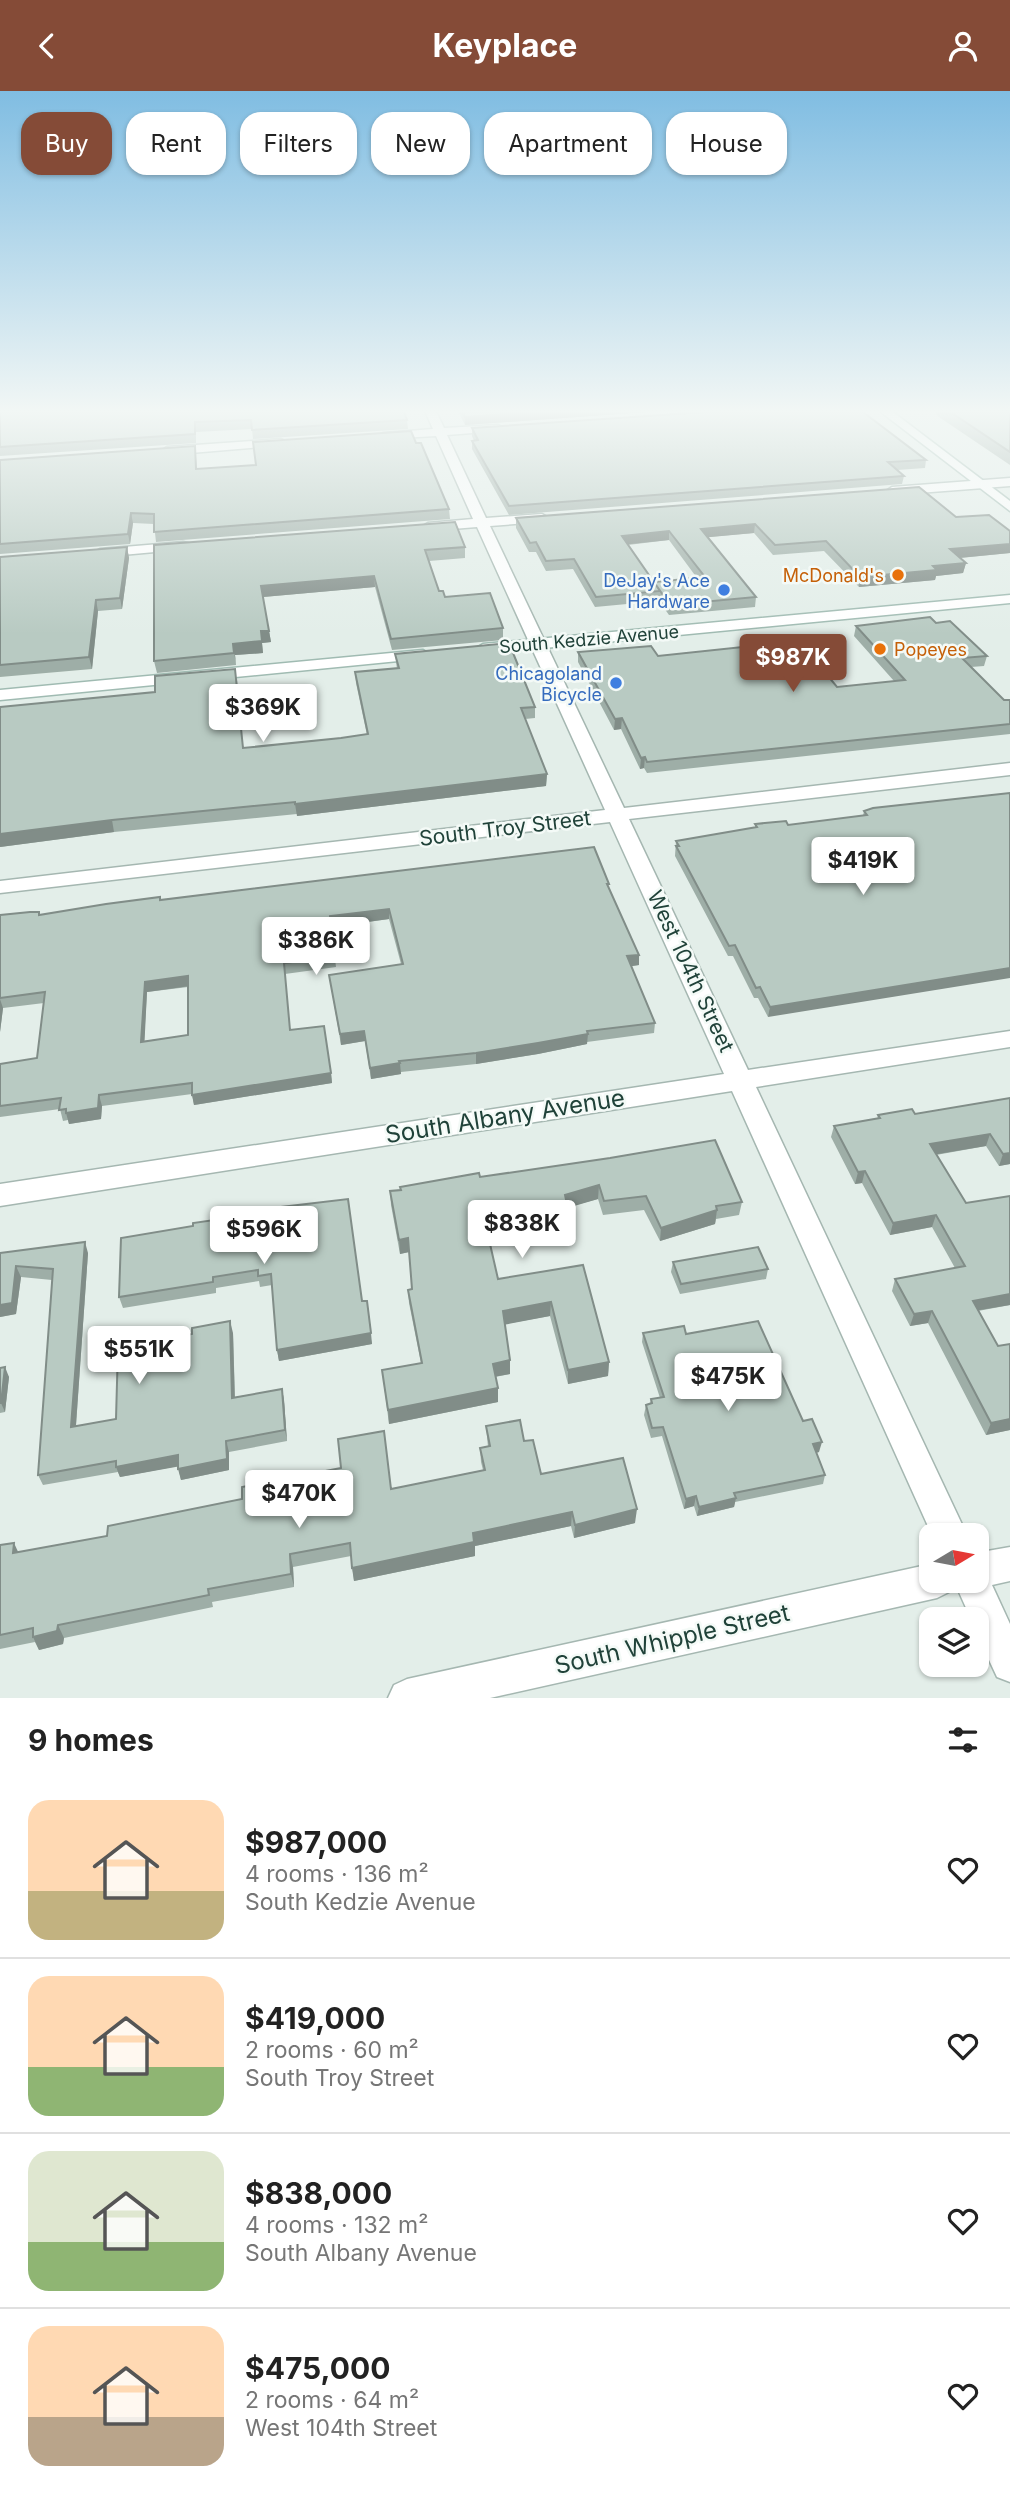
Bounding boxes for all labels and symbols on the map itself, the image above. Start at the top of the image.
place label: McDonald's [783,565,884,586]
marker: McDonald's [890,567,906,583]
place label: DeJay's Ace Hardware [603,570,710,612]
marker: DeJay's Ace Hardware [716,582,732,598]
street label: South Kedzie Avenue [498,621,680,657]
pin: $987K [744,635,842,694]
place label: Popeyes [894,639,967,660]
marker: Popeyes [872,641,888,657]
place label: Chicagoland Bicycle [495,663,602,705]
marker: Chicagoland Bicycle [608,675,624,691]
pin: $369K [214,685,312,744]
street label: South Troy Street [418,805,592,851]
pin: $419K [814,837,912,897]
street label: West 104th Street [643,886,739,1056]
pin: $386K [267,917,365,977]
street label: South Albany Avenue [383,1083,627,1149]
pin: $838K [473,1201,571,1260]
pin: $596K [215,1207,313,1266]
pin: $551K [90,1327,188,1386]
pin: $475K [679,1353,777,1413]
pin: $470K [250,1471,348,1530]
north arrow [919,1523,989,1593]
street label: South Whipple Street [552,1598,792,1680]

